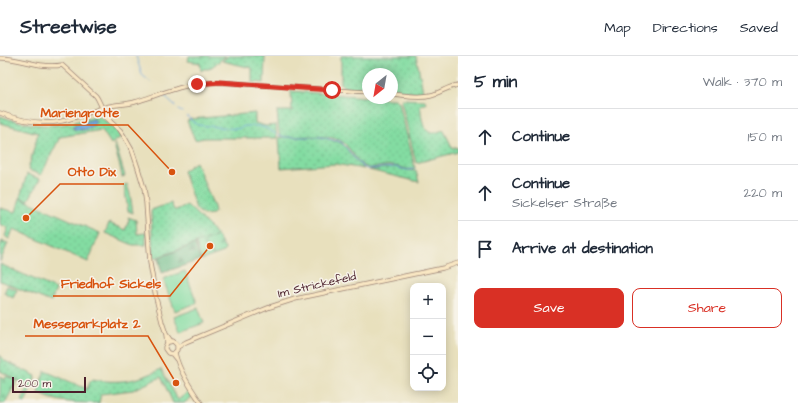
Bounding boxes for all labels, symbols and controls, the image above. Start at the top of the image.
text: Streetwise [20,14,117,41]
text: Map [604,18,631,38]
text: Directions [653,18,718,38]
text: Saved [740,18,778,38]
north arrow [362,68,398,104]
text: 5 min [474,70,517,94]
text: Walk · 370 m [703,73,782,91]
route end [188,75,206,93]
route start [323,81,341,99]
callout: Mariengrotte [33,100,128,125]
text: Mariengrotte [41,104,119,124]
icon: ahead [474,126,496,148]
text: Continue [512,126,570,147]
text: 150 m [748,128,782,146]
callout: Otto Dix [60,159,124,184]
text: Otto Dix [68,163,117,181]
text: Continue [512,173,570,194]
icon: ahead [474,182,496,204]
text: 220 m [744,184,782,202]
text: Sickelser Straße [512,194,617,212]
icon: arrive [474,238,496,260]
text: Arrive at destination [512,238,653,259]
street label: Im Strickefeld [276,268,358,302]
callout: Friedhof Sickels [53,271,170,296]
text: Friedhof Sickels [61,275,162,293]
map controls [410,283,446,391]
button: + [410,283,446,319]
button: Save [474,288,624,328]
button: Share [632,288,782,328]
callout: Messeparkplatz 2 [25,311,148,336]
text: Messeparkplatz 2 [33,315,141,334]
button: − [410,319,446,355]
button: locate [410,355,446,391]
scale bar [12,375,86,394]
text: 200 m [18,376,51,391]

